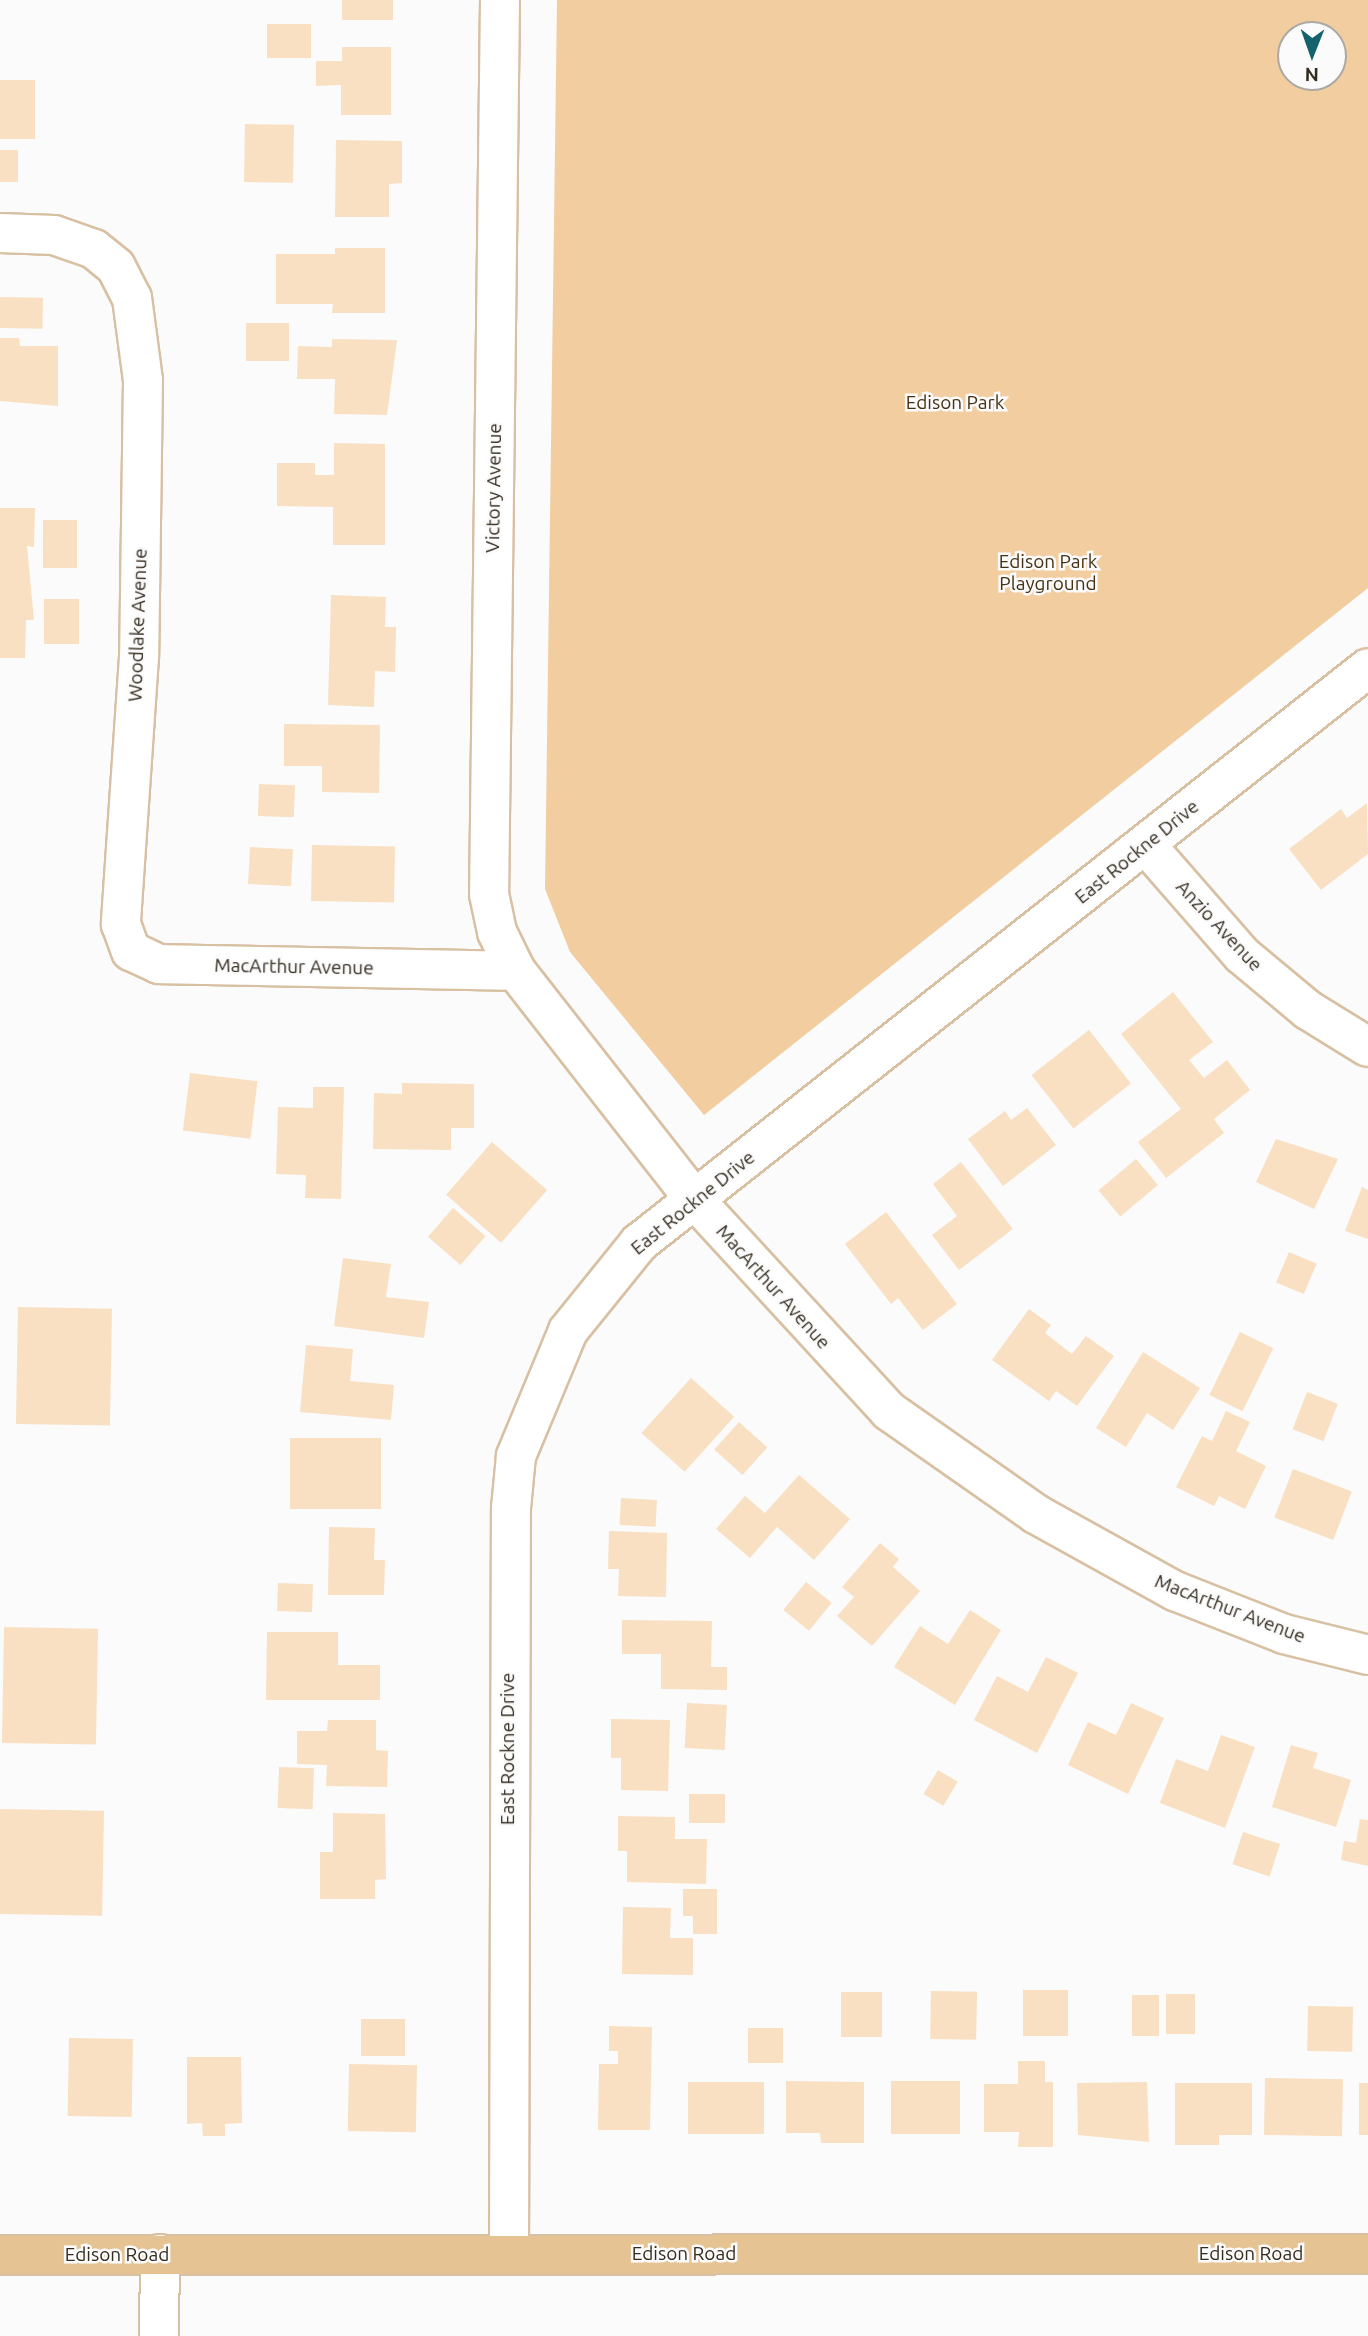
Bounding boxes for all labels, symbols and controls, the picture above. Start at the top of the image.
north arrow [1277,21,1347,91]
text: N [1304,64,1319,86]
park label: Edison Park [906,392,1004,414]
street label: Victory Avenue [481,423,507,553]
street label: Woodlake Avenue [124,548,152,702]
park label: Edison Park Playground [999,551,1097,595]
street label: East Rockne Drive [1071,795,1203,909]
street label: Anzio Avenue [1171,876,1267,976]
street label: MacArthur Avenue [214,954,374,980]
street label: East Rockne Drive [627,1146,759,1260]
street label: MacArthur Avenue [711,1220,835,1354]
street label: MacArthur Avenue [1152,1570,1308,1648]
street label: East Rockne Drive [497,1673,519,1825]
street label: Edison Road [632,2243,736,2265]
street label: Edison Road [1199,2243,1303,2265]
street label: Edison Road [65,2244,169,2266]

